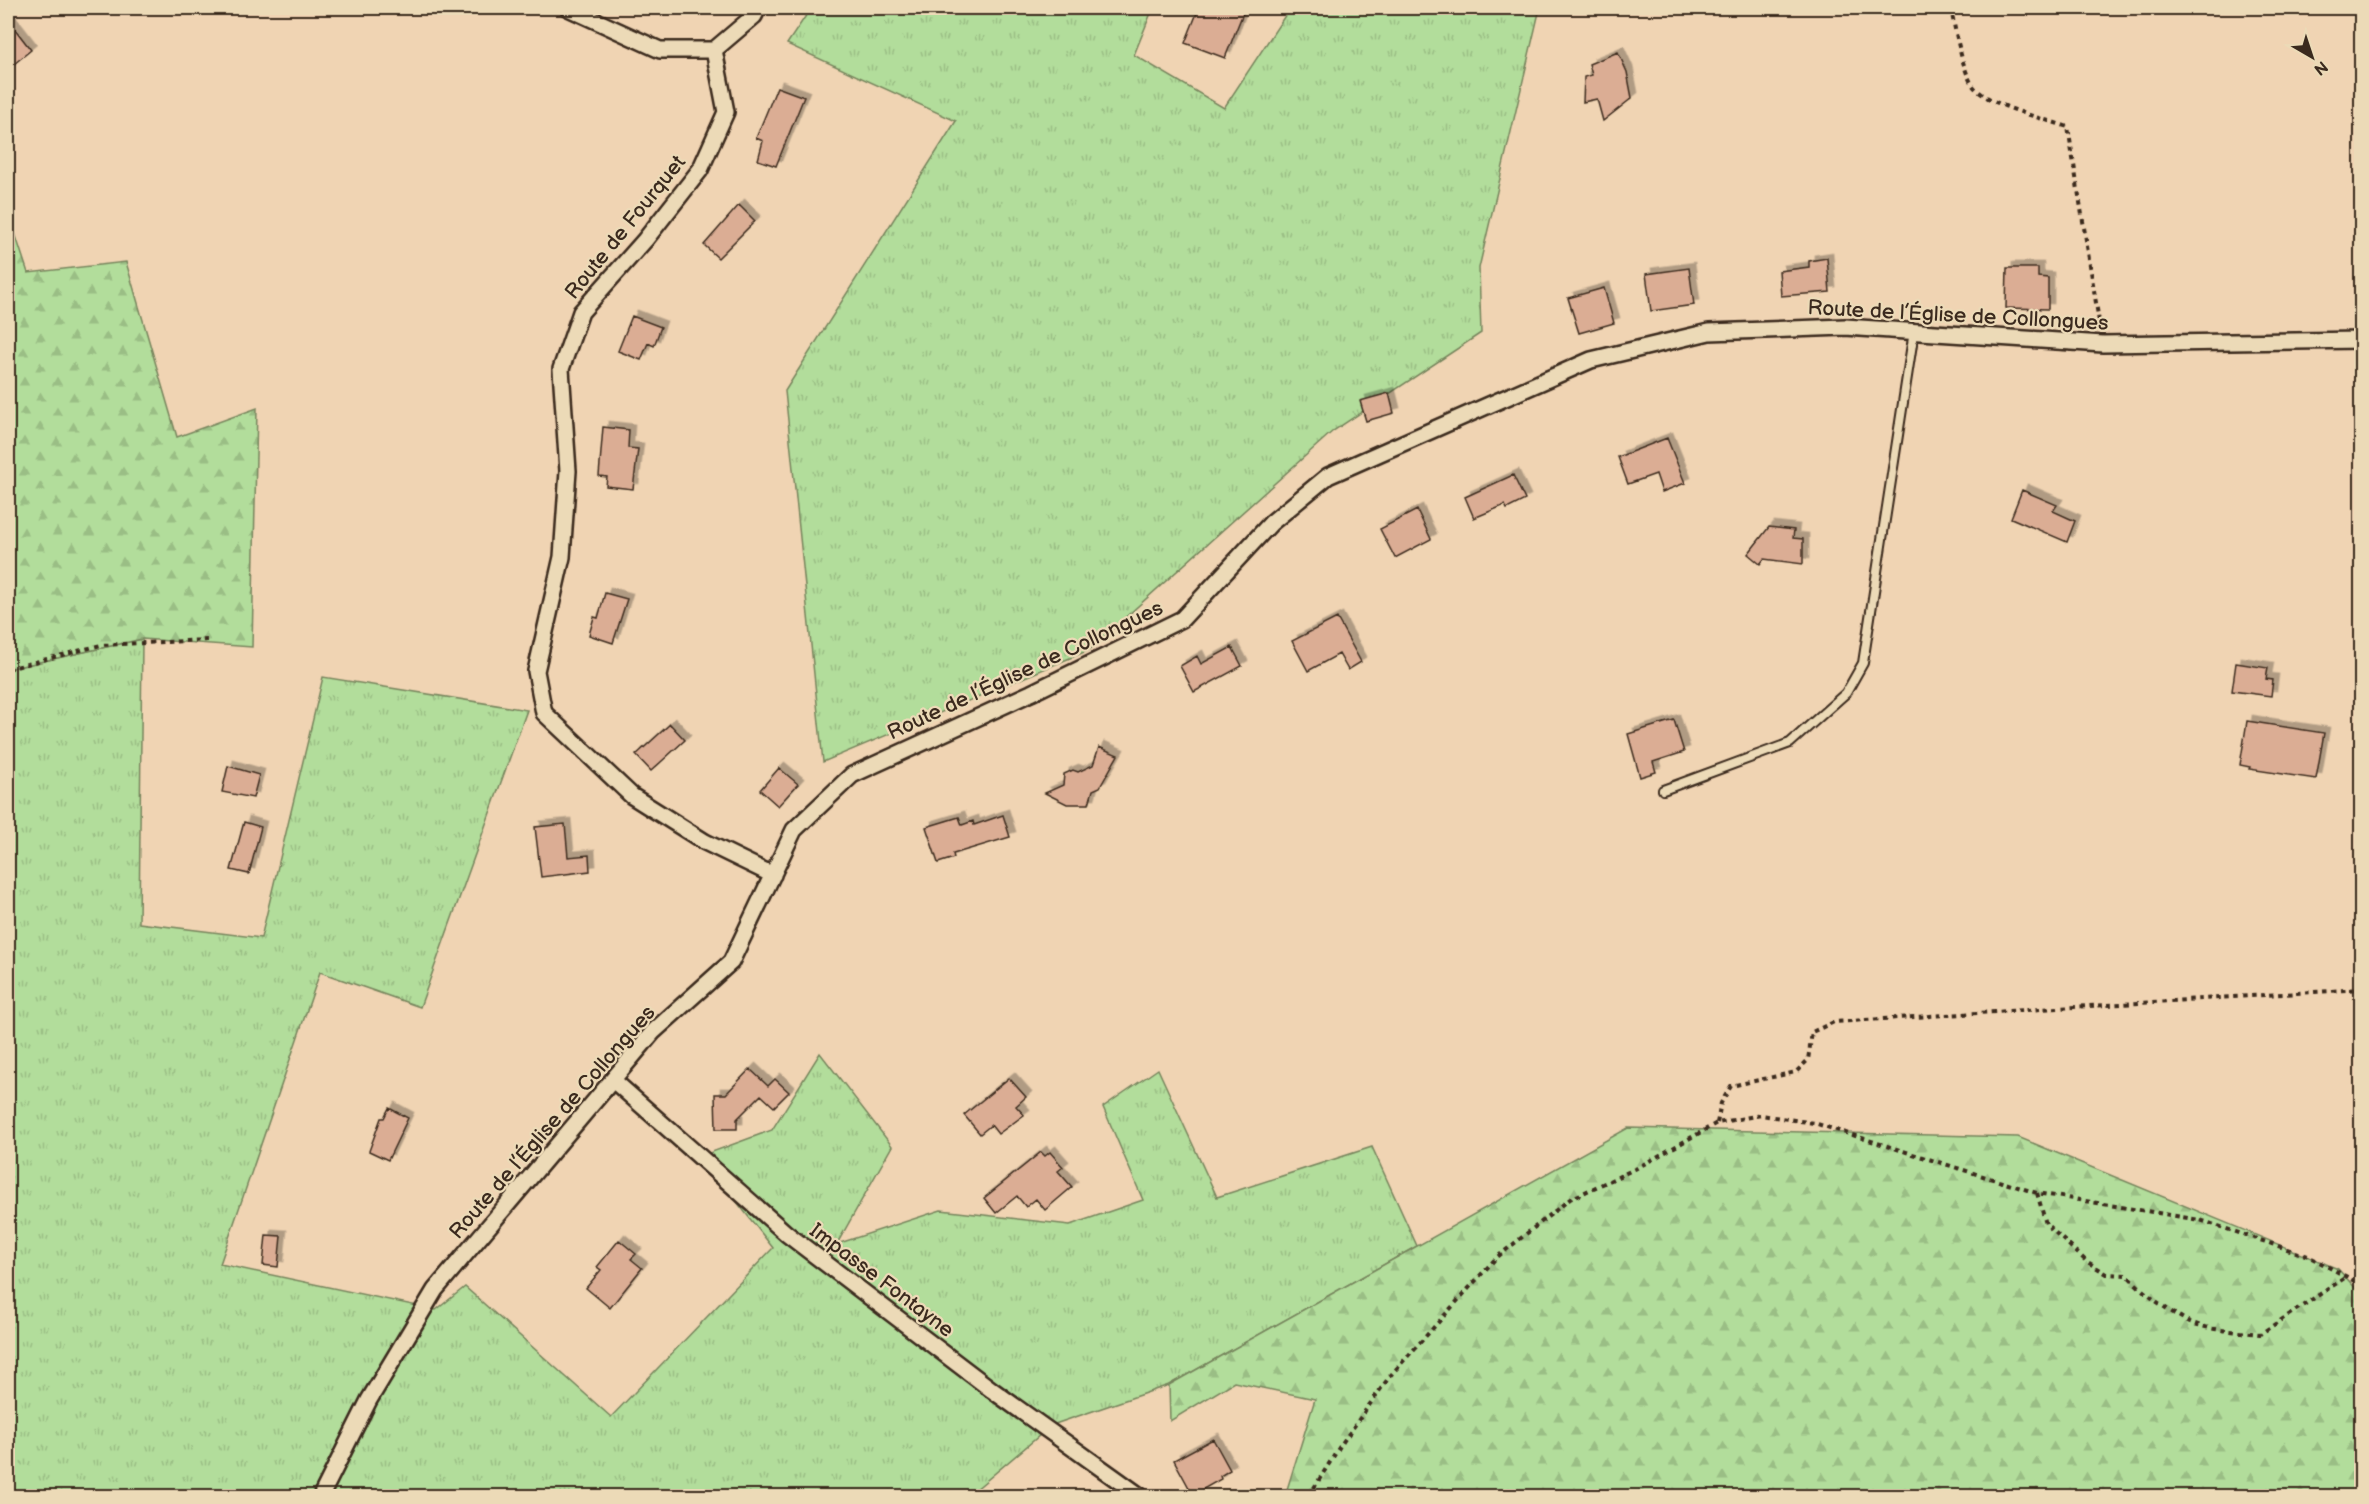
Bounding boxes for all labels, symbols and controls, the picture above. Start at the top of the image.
north arrow [2282,27,2342,87]
text: N [2310,56,2331,79]
street label: Route de Fourquet [560,150,691,304]
street label: Route de l’Église de Collongues [1807,295,2109,336]
street label: Route de l’Église de Collongues [883,595,1167,745]
street label: Route de l’Église de Collongues [444,1000,661,1244]
street label: Impasse Fontayne [805,1218,959,1343]

